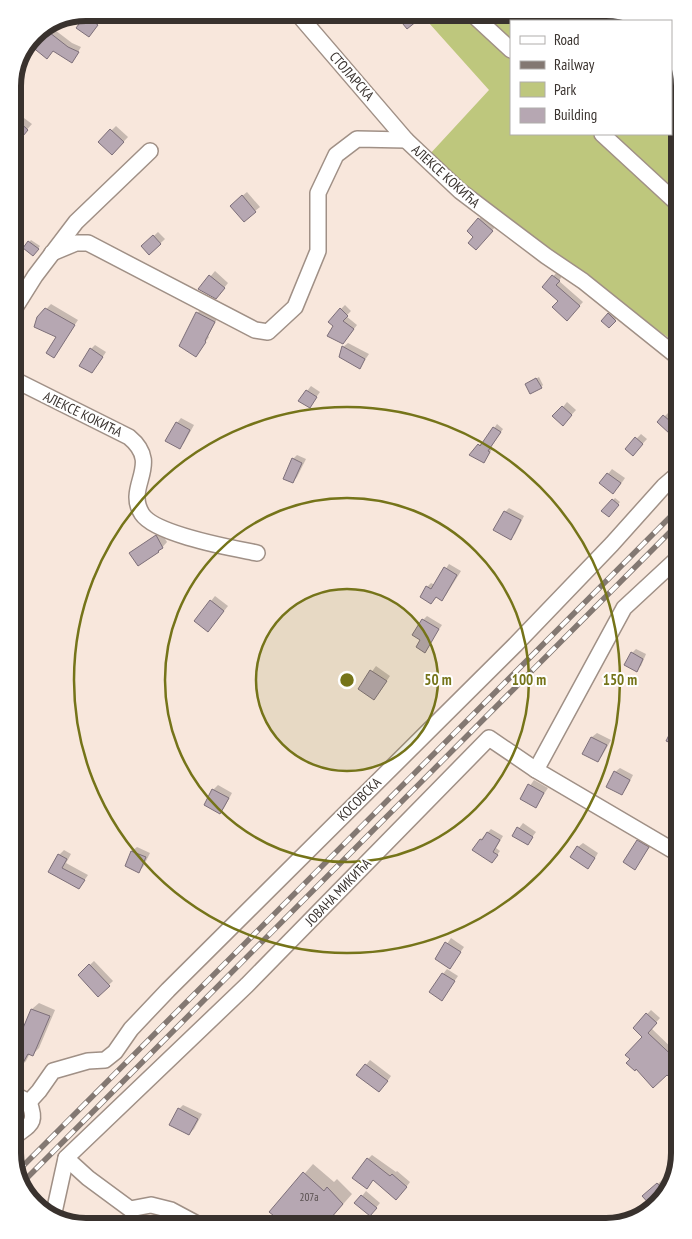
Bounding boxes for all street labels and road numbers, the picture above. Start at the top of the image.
street label: СТОЛАРСКА [326,48,378,105]
street label: АЛЕКСЕ КОКИЋА [408,141,484,212]
street label: АЛЕКСЕ КОКИЋА [41,387,126,441]
street label: КОСОВСКА [333,773,385,825]
street label: ЈОВАНА МИКИЋА [301,854,375,930]

